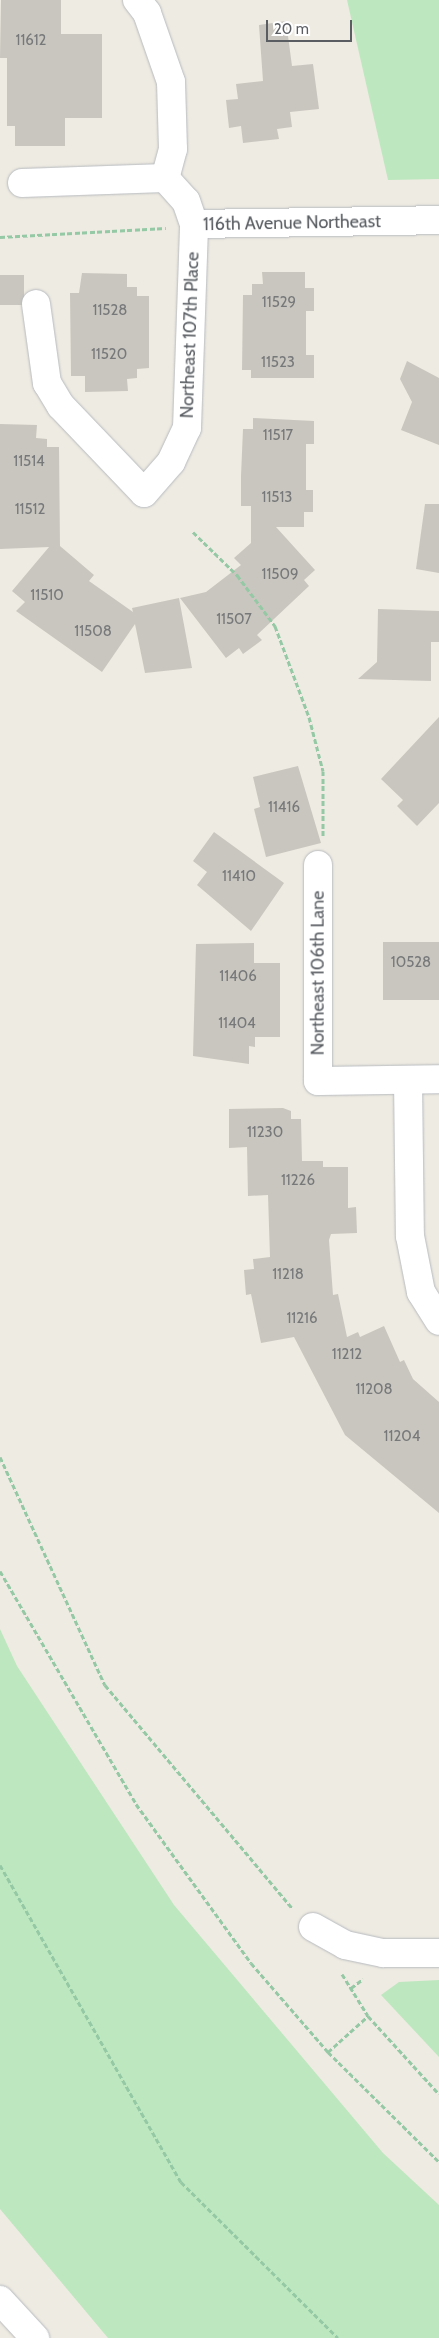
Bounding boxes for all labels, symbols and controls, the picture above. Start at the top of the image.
scale bar [269,10,355,42]
text: 20 m [274,20,309,38]
house number: 11612 [16,32,46,50]
street label: 116th Avenue Northeast [203,211,381,235]
street label: Northeast 107th Place [176,251,204,419]
house number: 11529 [262,294,296,312]
house number: 11528 [93,302,127,320]
house number: 11520 [91,346,127,364]
house number: 11523 [261,354,295,372]
house number: 11517 [263,427,293,445]
house number: 11514 [13,453,45,471]
house number: 11513 [262,489,292,507]
house number: 11512 [15,501,45,519]
house number: 11509 [262,566,298,584]
house number: 11510 [30,587,64,605]
house number: 11507 [216,611,252,629]
house number: 11508 [74,623,112,641]
house number: 11416 [268,799,300,817]
house number: 11410 [222,868,256,886]
street label: Northeast 106th Lane [307,891,329,1055]
house number: 10528 [391,954,431,972]
house number: 11406 [219,968,257,986]
house number: 11404 [218,1015,256,1033]
house number: 11230 [247,1124,283,1142]
house number: 11226 [281,1172,315,1190]
house number: 11218 [272,1266,304,1284]
house number: 11216 [286,1310,318,1328]
house number: 11212 [332,1346,362,1364]
house number: 11208 [355,1381,393,1399]
house number: 11204 [384,1428,420,1446]

